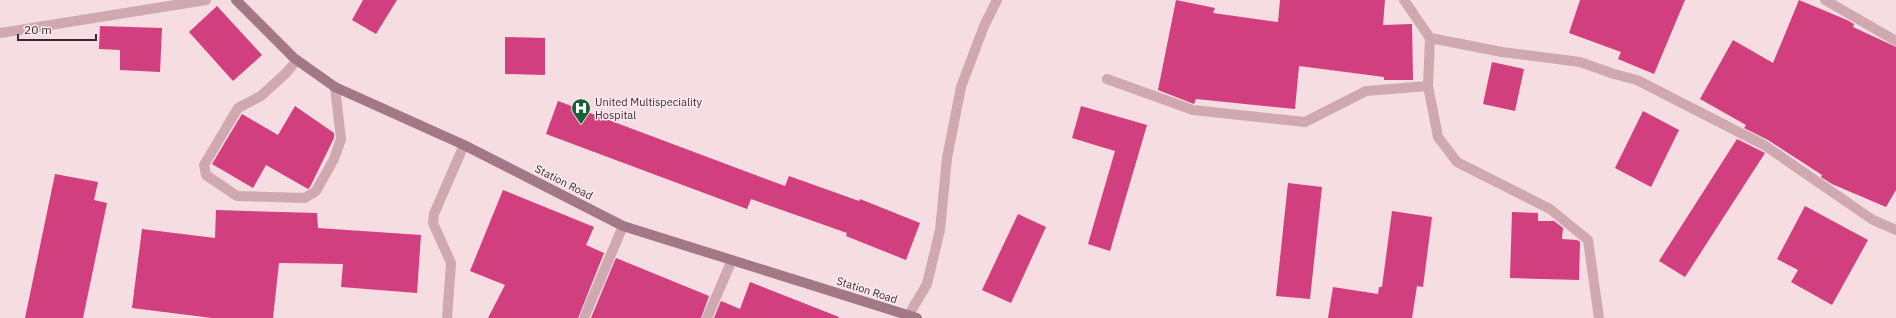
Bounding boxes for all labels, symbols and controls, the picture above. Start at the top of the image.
scale bar [18,16,96,42]
text: 20 m [24,22,52,37]
place label: United Multispeciality Hospital [595,95,703,122]
hospital icon: United Multispeciality Hospital [570,97,592,125]
street label: Station Road [533,161,595,203]
street label: Station Road [835,274,899,306]

